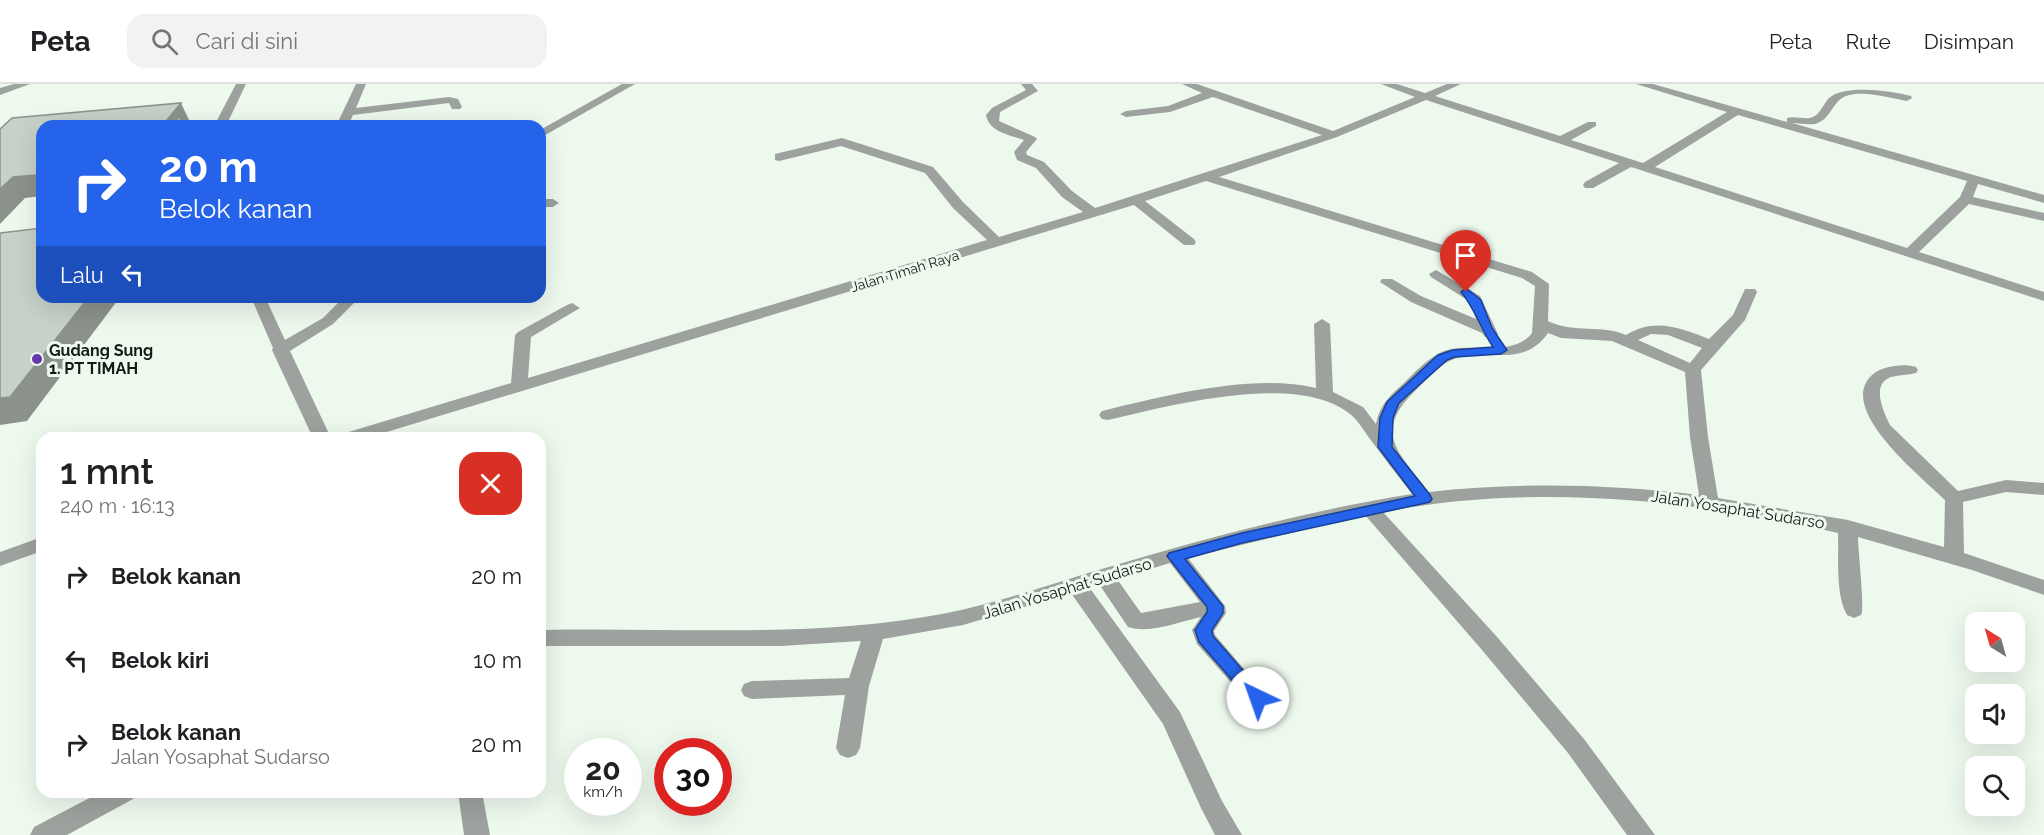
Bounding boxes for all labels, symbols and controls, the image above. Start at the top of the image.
search box [127,14,547,68]
text: Peta [30,25,91,58]
icon: search [148,25,181,58]
text: Cari di sini [196,28,298,54]
text: Peta [1769,29,1813,54]
text: Rute [1846,29,1891,54]
text: Disimpan [1924,29,2014,54]
text: 20 m [159,143,258,192]
icon: right [60,144,138,222]
text: Belok kanan [159,193,313,224]
pin [1440,230,1491,292]
icon: arrive [1449,239,1482,272]
street label: Jalan Timah Raya [849,247,961,295]
icon: left [116,258,149,291]
text: Lalu [60,262,104,288]
place label: Gudang Sung 1. PT TIMAH [49,341,153,378]
marker: Gudang Sung 1. PT TIMAH [30,352,44,366]
text: 1 mnt [60,450,154,492]
button: close [459,452,522,515]
street label: Jalan Yosaphat Sudarso [1650,486,1826,533]
text: 240 m · 16:13 [60,494,175,518]
street label: Jalan Yosaphat Sudarso [981,554,1154,623]
icon: right [60,560,93,593]
text: Belok kanan [111,563,241,589]
text: 20 m [471,563,522,589]
north arrow [1965,612,2025,672]
map controls [1965,612,2025,816]
icon: left [60,644,93,677]
text: Belok kiri [111,647,209,673]
text: 10 m [473,647,522,673]
position arrow [1226,666,1290,730]
button: sound [1965,684,2025,744]
text: Belok kanan [111,719,241,745]
icon: right [60,728,93,761]
text: 20 m [471,731,522,757]
speed limit sign: 30 [654,738,732,816]
text: Jalan Yosaphat Sudarso [111,745,330,769]
text: 20 [585,752,621,787]
button: search [1965,756,2025,816]
text: km/h [583,783,623,801]

